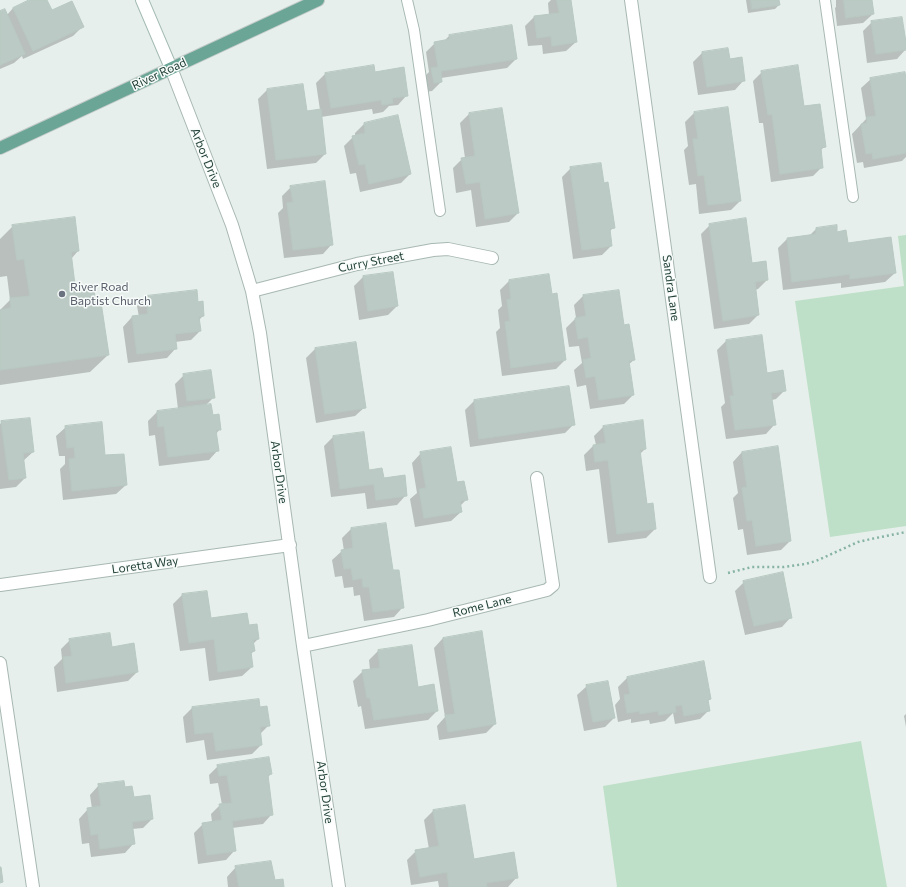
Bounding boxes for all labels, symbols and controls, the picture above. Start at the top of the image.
street label: River Road [129,55,189,93]
street label: Arbor Drive [187,126,225,190]
street label: Curry Street [337,249,405,275]
street label: Sandra Lane [659,254,683,322]
place label: River Road Baptist Church [70,280,151,308]
marker: River Road Baptist Church [57,289,67,299]
street label: Arbor Drive [267,440,291,504]
street label: Loretta Way [111,553,179,577]
street label: Rome Lane [451,592,513,620]
street label: Arbor Drive [313,760,337,824]

